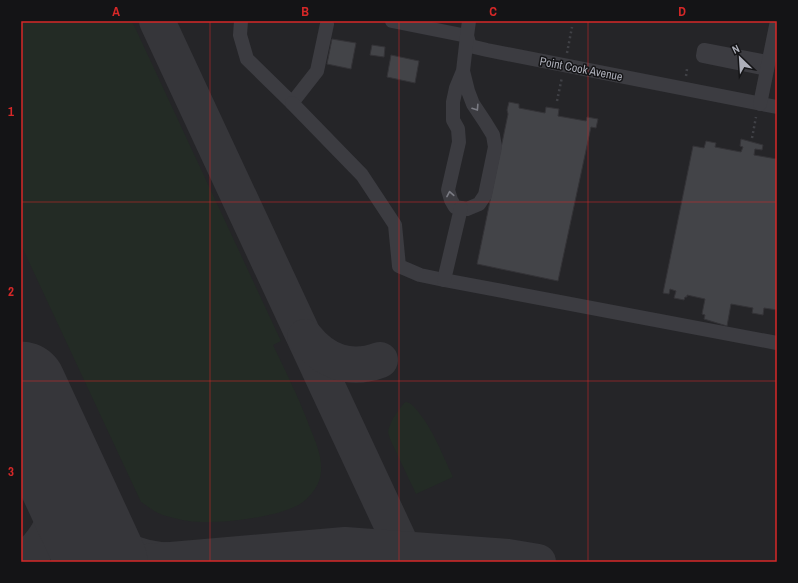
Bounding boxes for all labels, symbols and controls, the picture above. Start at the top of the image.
text: A [112,3,120,20]
text: B [301,3,309,20]
text: C [489,3,497,20]
text: D [678,3,686,20]
north arrow [720,38,760,78]
text: N [730,41,742,57]
street label: Point Cook Avenue [538,53,624,85]
text: 1 [8,103,14,120]
one-way arrow [471,104,478,111]
one-way arrow [446,190,455,197]
text: 2 [8,283,14,300]
text: 3 [8,463,14,480]

